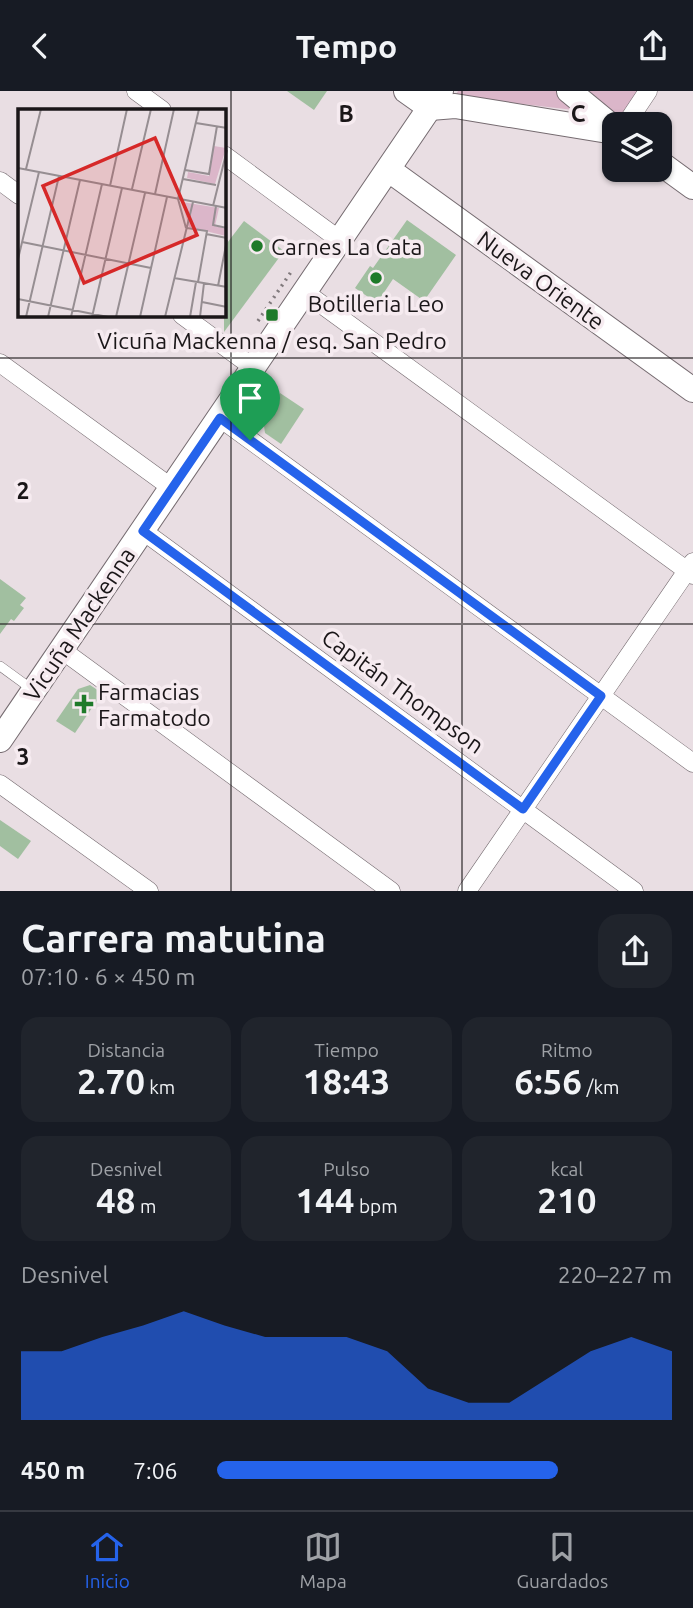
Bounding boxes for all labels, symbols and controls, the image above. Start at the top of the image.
icon: back [21,27,59,65]
icon: share [634,27,672,65]
text: Tempo [296,28,397,64]
text: B [338,101,354,126]
text: C [571,101,586,126]
inset map [18,109,226,317]
map controls [602,112,672,182]
button: layers [602,112,672,182]
street label: Nueva Oriente [473,226,609,334]
place label: Carnes La Cata [271,234,422,259]
marker: Carnes La Cata [249,238,265,254]
marker: Botilleria Leo [368,270,384,286]
place label: Botilleria Leo [308,291,444,316]
marker: Vicuña Mackenna / esq. San Pedro [264,307,280,323]
place label: Vicuña Mackenna / esq. San Pedro [97,328,447,353]
pin [220,368,280,440]
icon: arrive [231,379,269,417]
text: 2 [17,478,29,503]
street label: Vicuña Mackenna [18,543,140,705]
street label: Capitán Thompson [317,624,489,758]
place label: Farmacias Farmatodo [98,679,211,730]
marker: Farmacias Farmatodo [76,696,92,712]
text: 3 [17,744,29,769]
button: share [598,914,672,988]
text: Carrera matutina [21,917,326,959]
text: 07:10 · 6 × 450 m [21,964,195,989]
text: Distancia [87,1039,165,1061]
text: Tiempo [314,1039,379,1061]
text: Ritmo [541,1039,593,1061]
text: 2.70 [77,1061,145,1101]
text: 18:43 [303,1061,390,1101]
text: 6:56 [514,1061,582,1101]
text: km [145,1076,175,1098]
text: /km [582,1076,619,1098]
text: Desnivel [90,1158,162,1180]
text: Pulso [323,1158,370,1180]
text: kcal [550,1158,583,1180]
text: 48 [96,1180,136,1220]
text: 144 [295,1180,355,1220]
text: 210 [537,1180,596,1220]
text: m [136,1195,156,1217]
text: bpm [355,1195,398,1217]
text: Desnivel [21,1262,109,1287]
text: 220–227 m [558,1262,672,1287]
text: 450 m [21,1458,85,1483]
text: 7:06 [133,1458,178,1483]
tab: Inicio [85,1528,130,1592]
tab: Mapa [299,1528,347,1592]
tab: Guardados [516,1528,608,1592]

